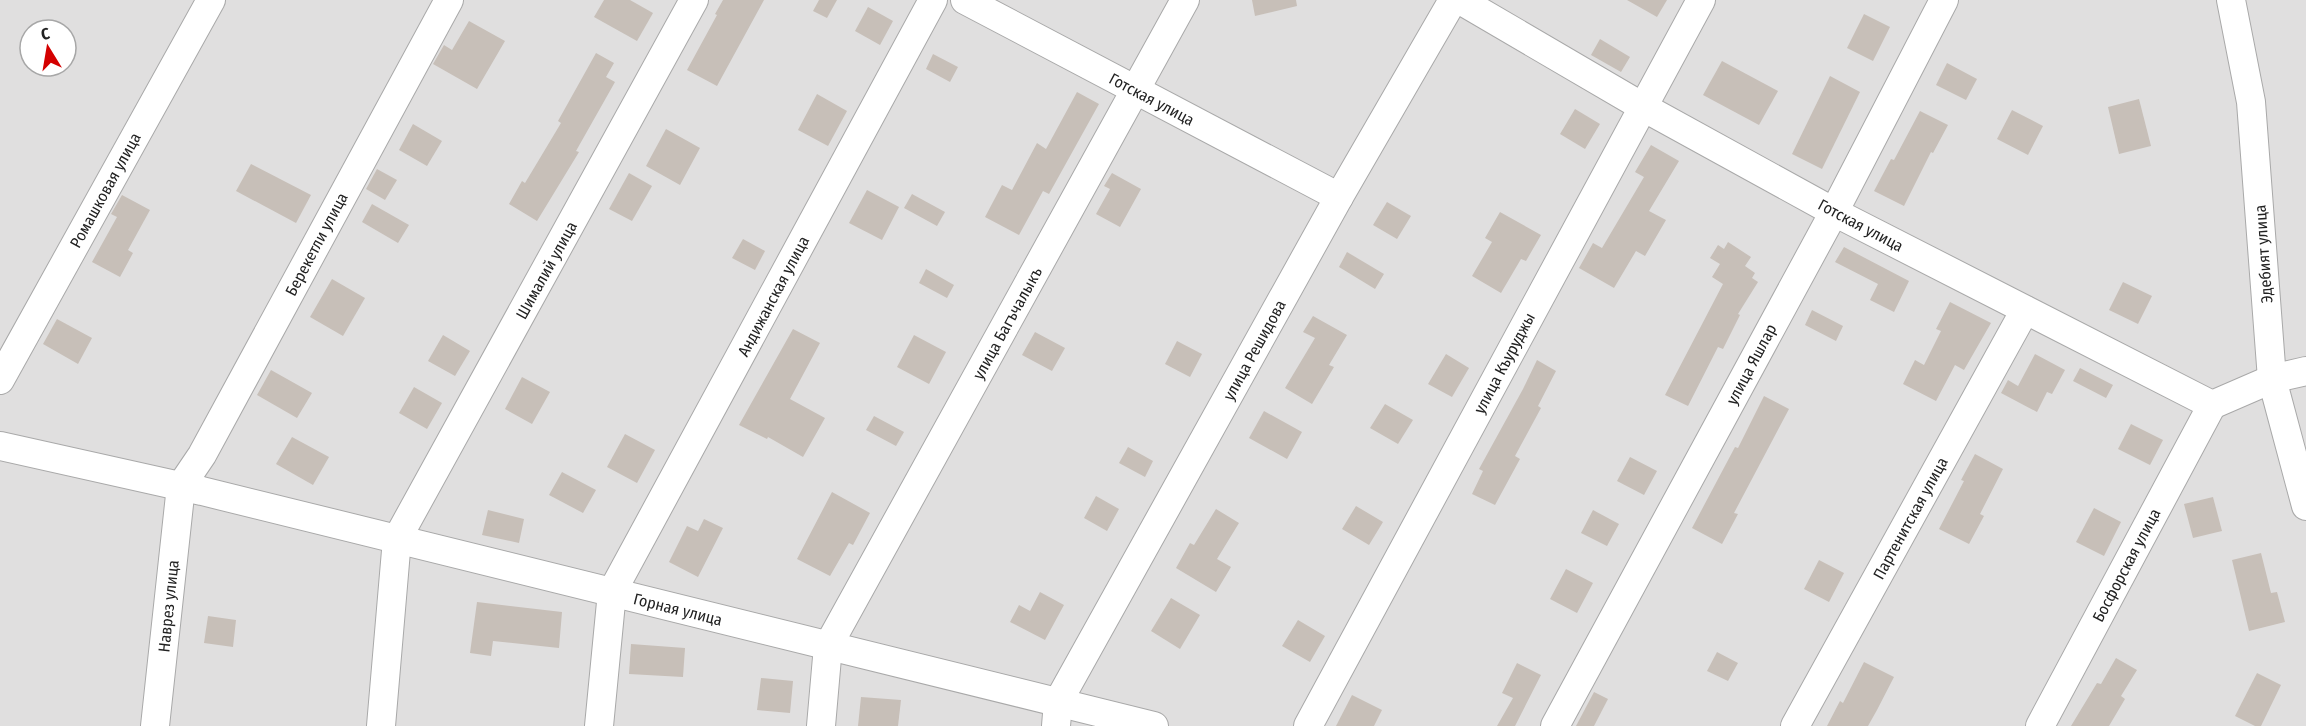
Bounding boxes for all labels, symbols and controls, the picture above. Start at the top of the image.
north arrow [18,18,78,78]
text: С [39,24,52,44]
street label: Готская улица [1106,69,1198,130]
street label: Ромашковая улица [66,129,145,251]
street label: Берекетли улица [281,189,352,299]
street label: Готская улица [1815,195,1907,256]
street label: Эдебият улица [2251,204,2276,304]
street label: Шималий улица [512,218,581,322]
street label: Андижанская улица [734,233,813,360]
street label: улица Багъчалыкъ [969,263,1046,383]
street label: улица Решидова [1219,297,1290,404]
street label: улица Къуруджы [1470,310,1539,417]
street label: улица Яшлар [1722,321,1781,408]
street label: Партенитская улица [1869,454,1952,583]
street label: Босфорская улица [2089,505,2164,625]
street label: Наврез улица [154,559,183,653]
street label: Горная улица [632,589,724,630]

